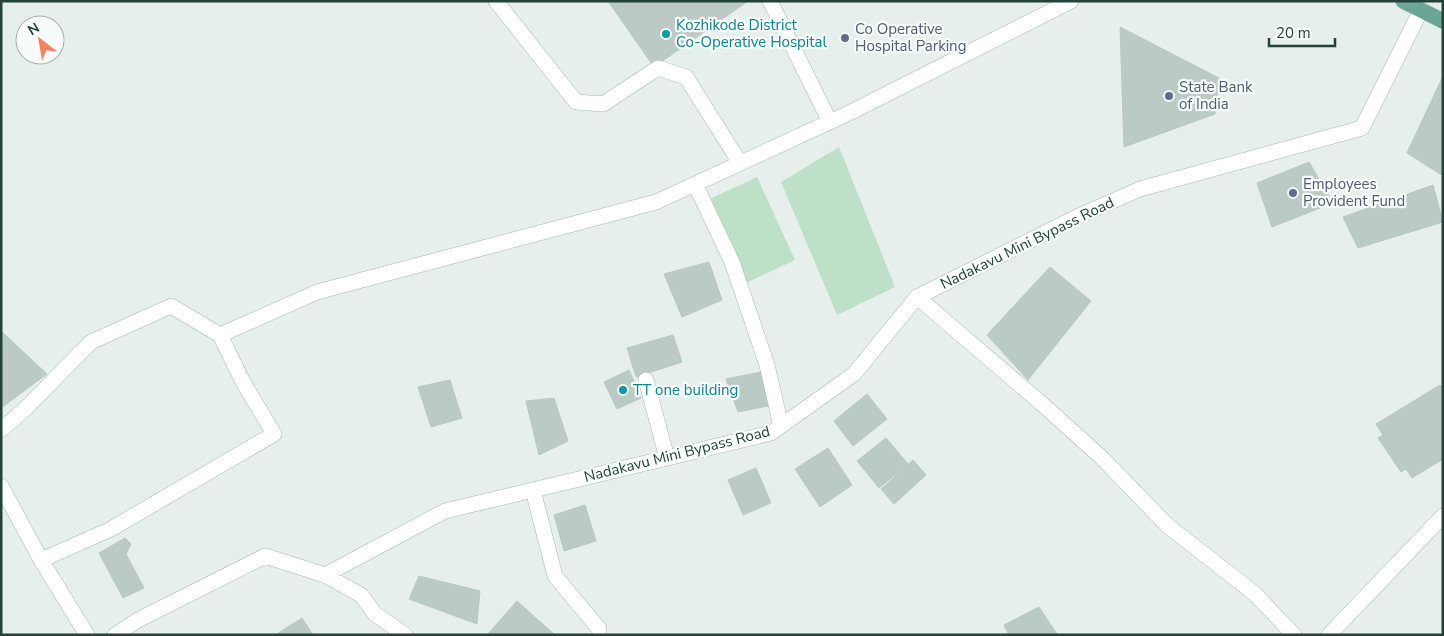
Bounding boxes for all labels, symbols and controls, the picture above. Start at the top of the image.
north arrow [15,15,65,65]
place label: Kozhikode District Co-Operative Hospital [676,15,828,52]
scale bar [1269,15,1335,47]
text: N [24,18,43,40]
place label: Co Operative Hospital Parking [855,19,966,56]
text: 20 m [1276,23,1311,43]
marker: Kozhikode District Co-Operative Hospital [660,28,672,40]
marker: Co Operative Hospital Parking [839,32,851,44]
place label: State Bank of India [1179,77,1253,114]
marker: State Bank of India [1163,90,1175,102]
place label: Employees Provident Fund [1303,174,1405,211]
marker: Employees Provident Fund [1287,187,1299,199]
street label: Nadakavu Mini Bypass Road [937,192,1117,294]
place label: TT one building [633,380,738,400]
marker: TT one building [617,384,629,396]
street label: Nadakavu Mini Bypass Road [582,421,772,487]

